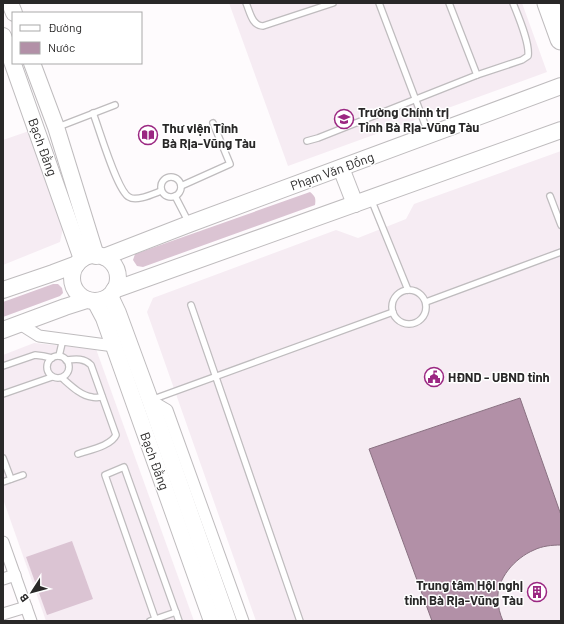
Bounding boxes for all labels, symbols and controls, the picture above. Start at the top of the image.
legend [12,12,142,64]
text: Đường [48,20,82,34]
text: Nước [48,40,75,54]
place label: Trường Chính trị Tỉnh Bà Rịa-Vũng Tàu [358,104,479,135]
school or university icon: Trường Chính trị Tỉnh Bà Rịa-Vũng Tàu [333,108,355,130]
street label: Bạch Đằng [25,116,61,178]
place label: Thư viện Tỉnh Bà Rịa-Vũng Tàu [162,120,256,151]
library icon: Thư viện Tỉnh Bà Rịa-Vũng Tàu [137,124,159,146]
street label: Phạm Văn Đồng [288,148,376,194]
public building icon: HĐND - UBND tỉnh [423,366,445,388]
place label: HĐND - UBND tỉnh [448,369,550,385]
street label: Bạch Đằng [137,430,173,492]
north arrow [12,572,52,612]
place label: Trung tâm Hội nghị tỉnh Bà Rịa-Vũng Tàu [404,577,523,608]
building icon: Trung tâm Hội nghị tỉnh Bà Rịa-Vũng Tàu [526,581,548,603]
text: B [16,591,31,605]

